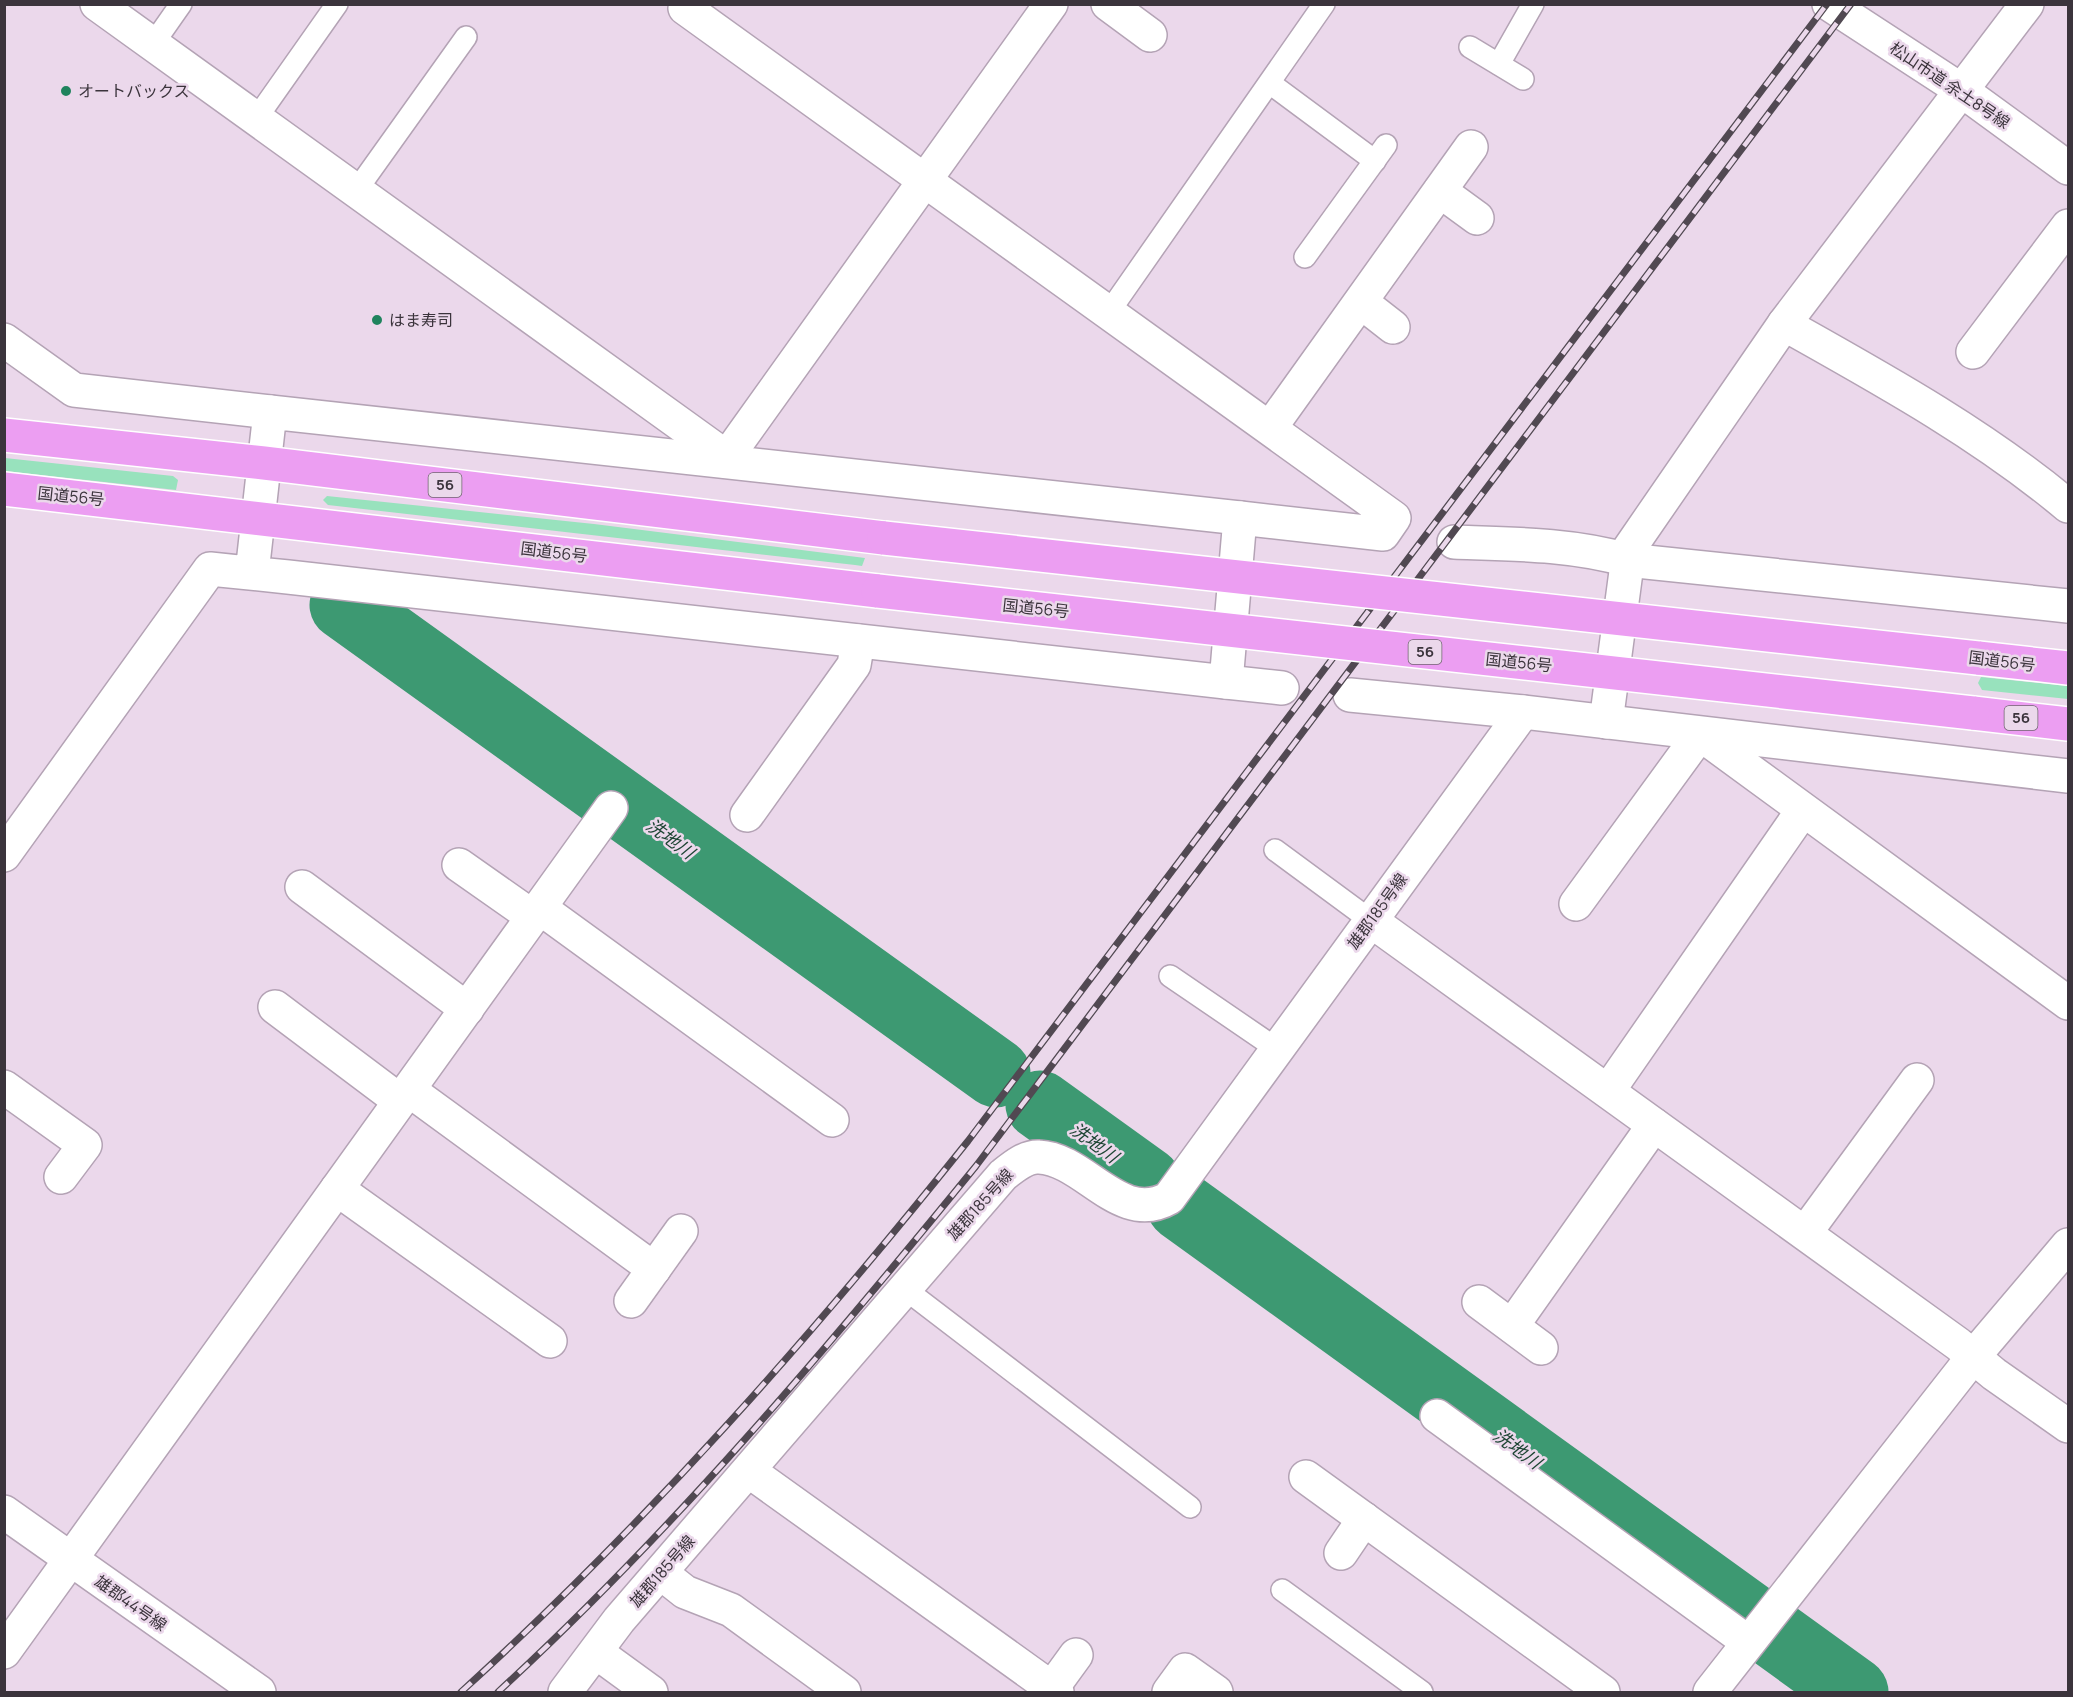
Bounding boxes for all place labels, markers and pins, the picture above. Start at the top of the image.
place label: オートバックス [78,80,190,102]
marker: オートバックス [59,84,73,98]
place label: はま寿司 [389,309,453,331]
marker: はま寿司 [370,313,384,327]

